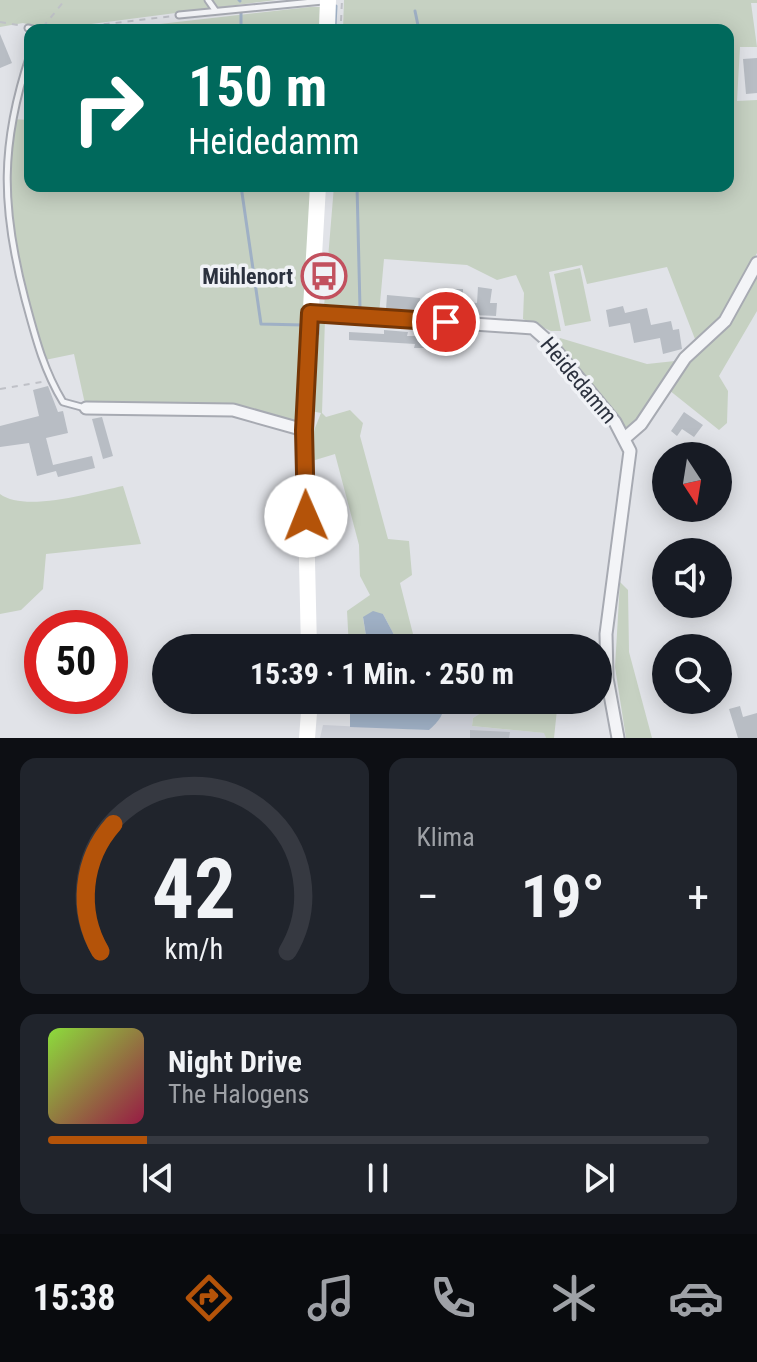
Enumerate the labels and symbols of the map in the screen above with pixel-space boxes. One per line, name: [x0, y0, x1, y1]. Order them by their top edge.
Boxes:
bus stop icon: Mühlenort: [300, 252, 348, 300]
place label: Mühlenort: [202, 264, 293, 289]
pin: [412, 288, 480, 356]
street label: Heidedamm: [535, 332, 622, 429]
north arrow: [652, 442, 732, 522]
position arrow: [264, 474, 348, 558]
speed limit sign: 50: [24, 610, 128, 714]

